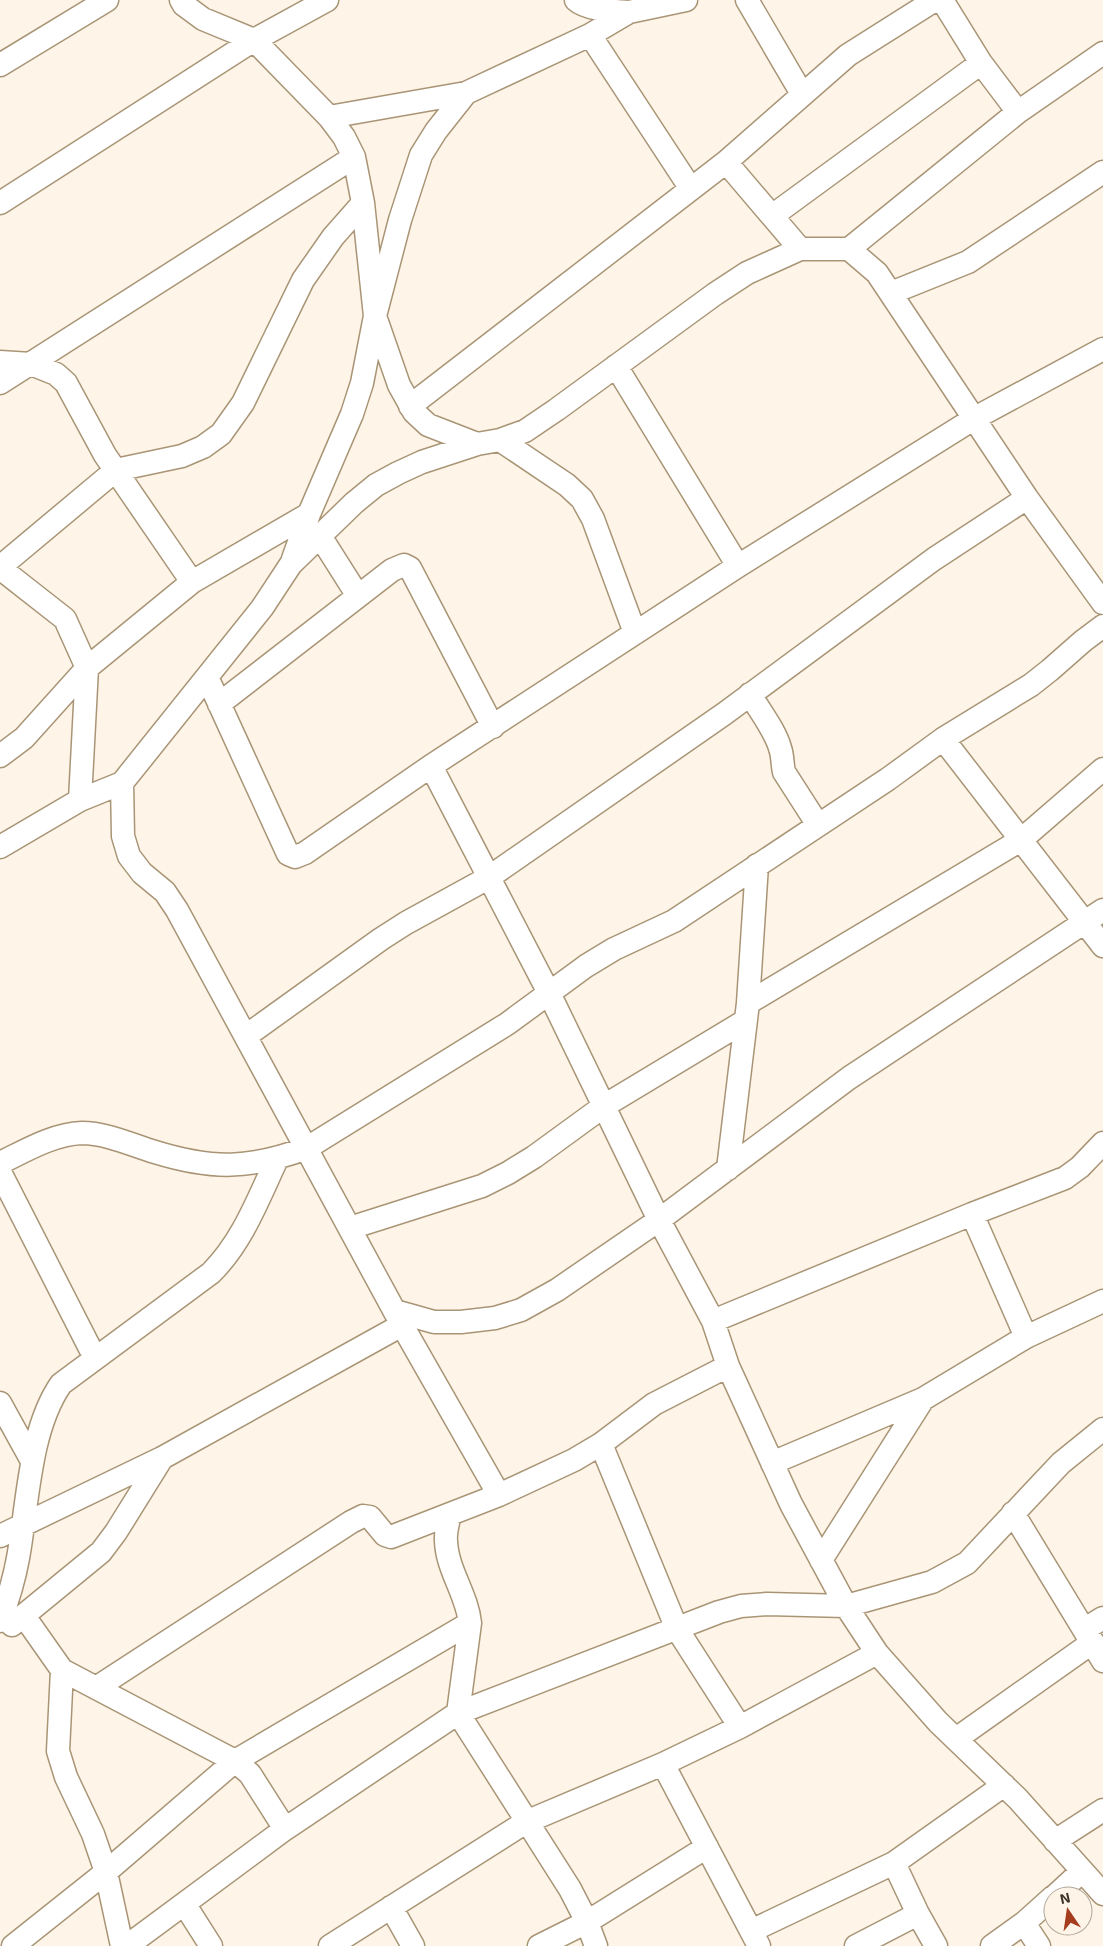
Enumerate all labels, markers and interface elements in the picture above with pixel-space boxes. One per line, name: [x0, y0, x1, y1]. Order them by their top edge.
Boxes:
north arrow: [1043, 1886, 1093, 1936]
text: N: [1058, 1888, 1072, 1907]

